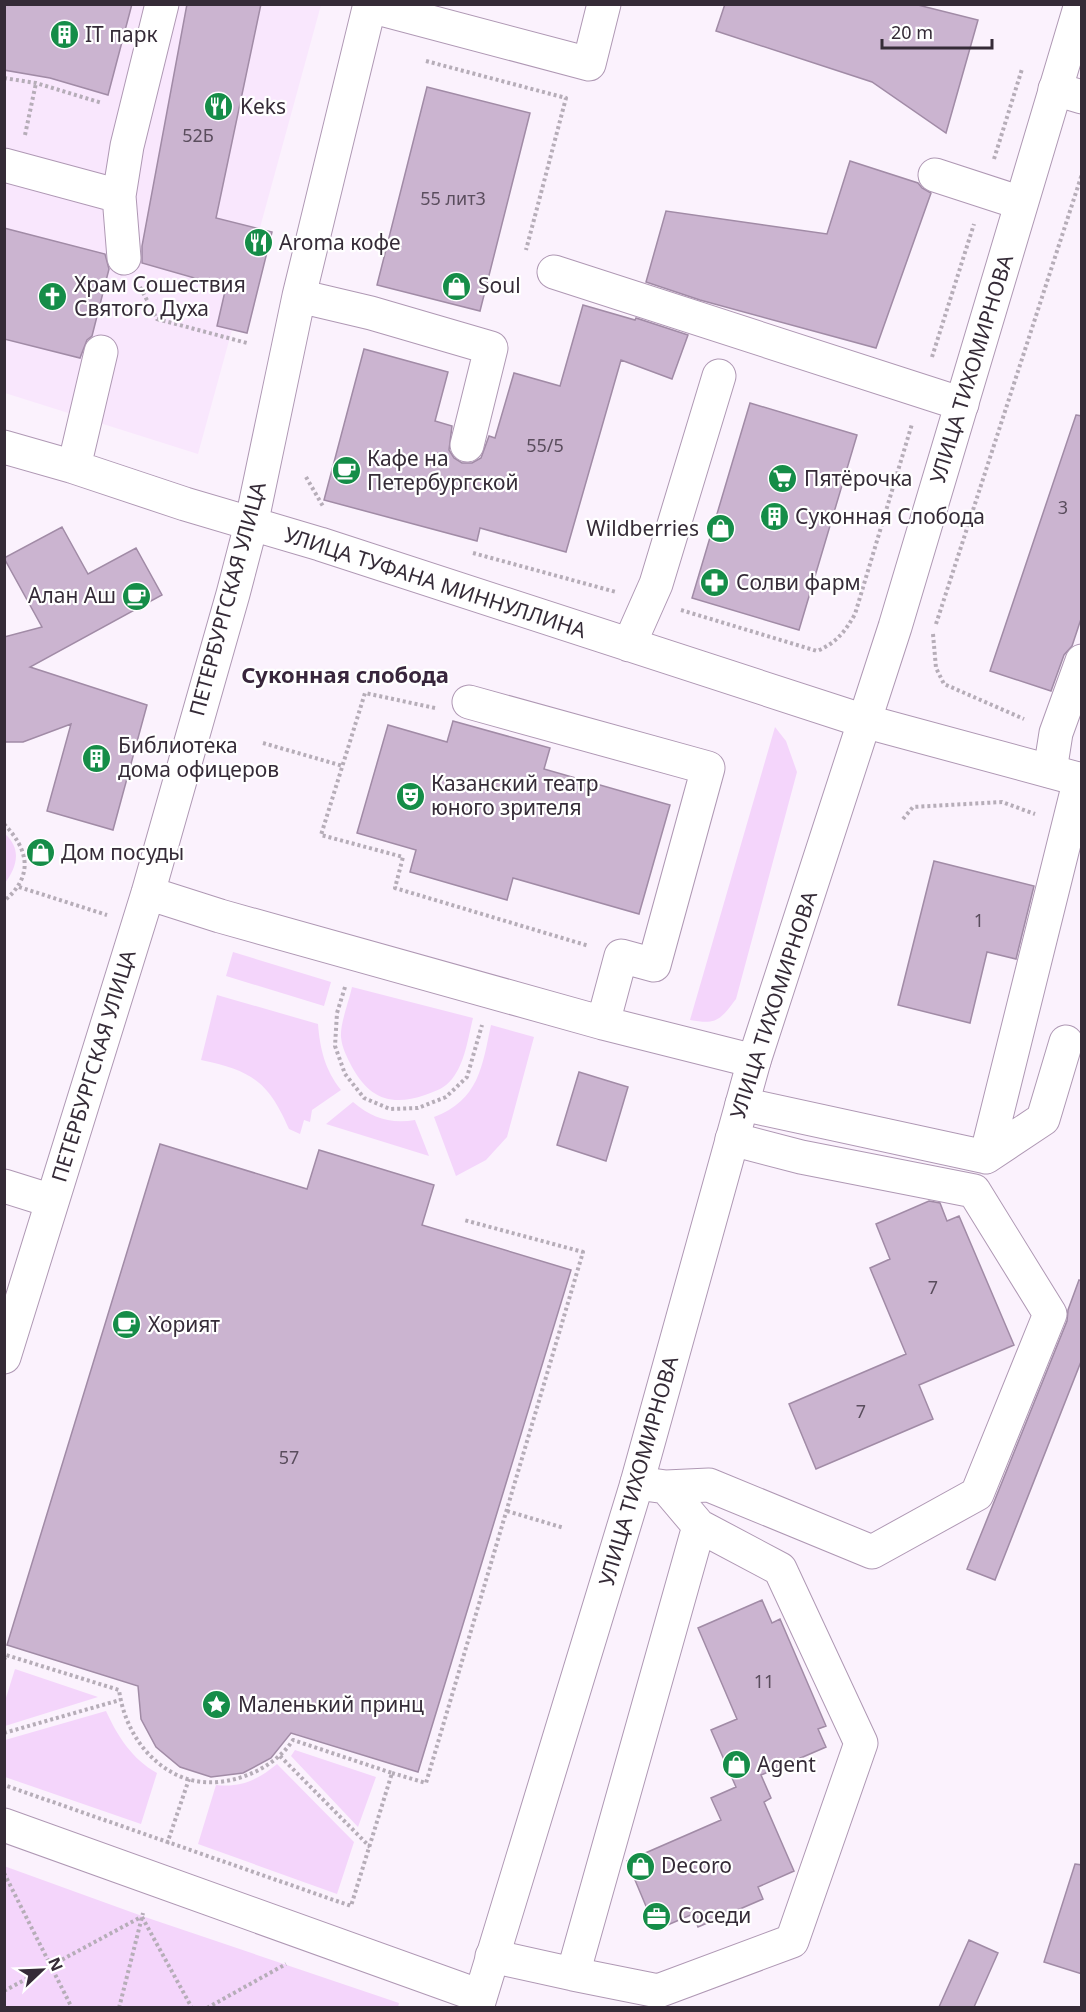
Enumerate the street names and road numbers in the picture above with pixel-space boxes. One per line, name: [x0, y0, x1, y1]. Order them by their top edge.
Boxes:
street label: УЛИЦА ТИХОМИРНОВА: [923, 250, 1019, 486]
street label: ПЕТЕРБУРГСКАЯ УЛИЦА: [182, 478, 272, 719]
street label: УЛИЦА ТУФАНА МИННУЛЛИНА: [281, 520, 590, 644]
street label: УЛИЦА ТИХОМИРНОВА: [723, 887, 823, 1122]
street label: ПЕТЕРБУРГСКАЯ УЛИЦА: [44, 946, 142, 1185]
street label: УЛИЦА ТИХОМИРНОВА: [592, 1352, 684, 1589]

